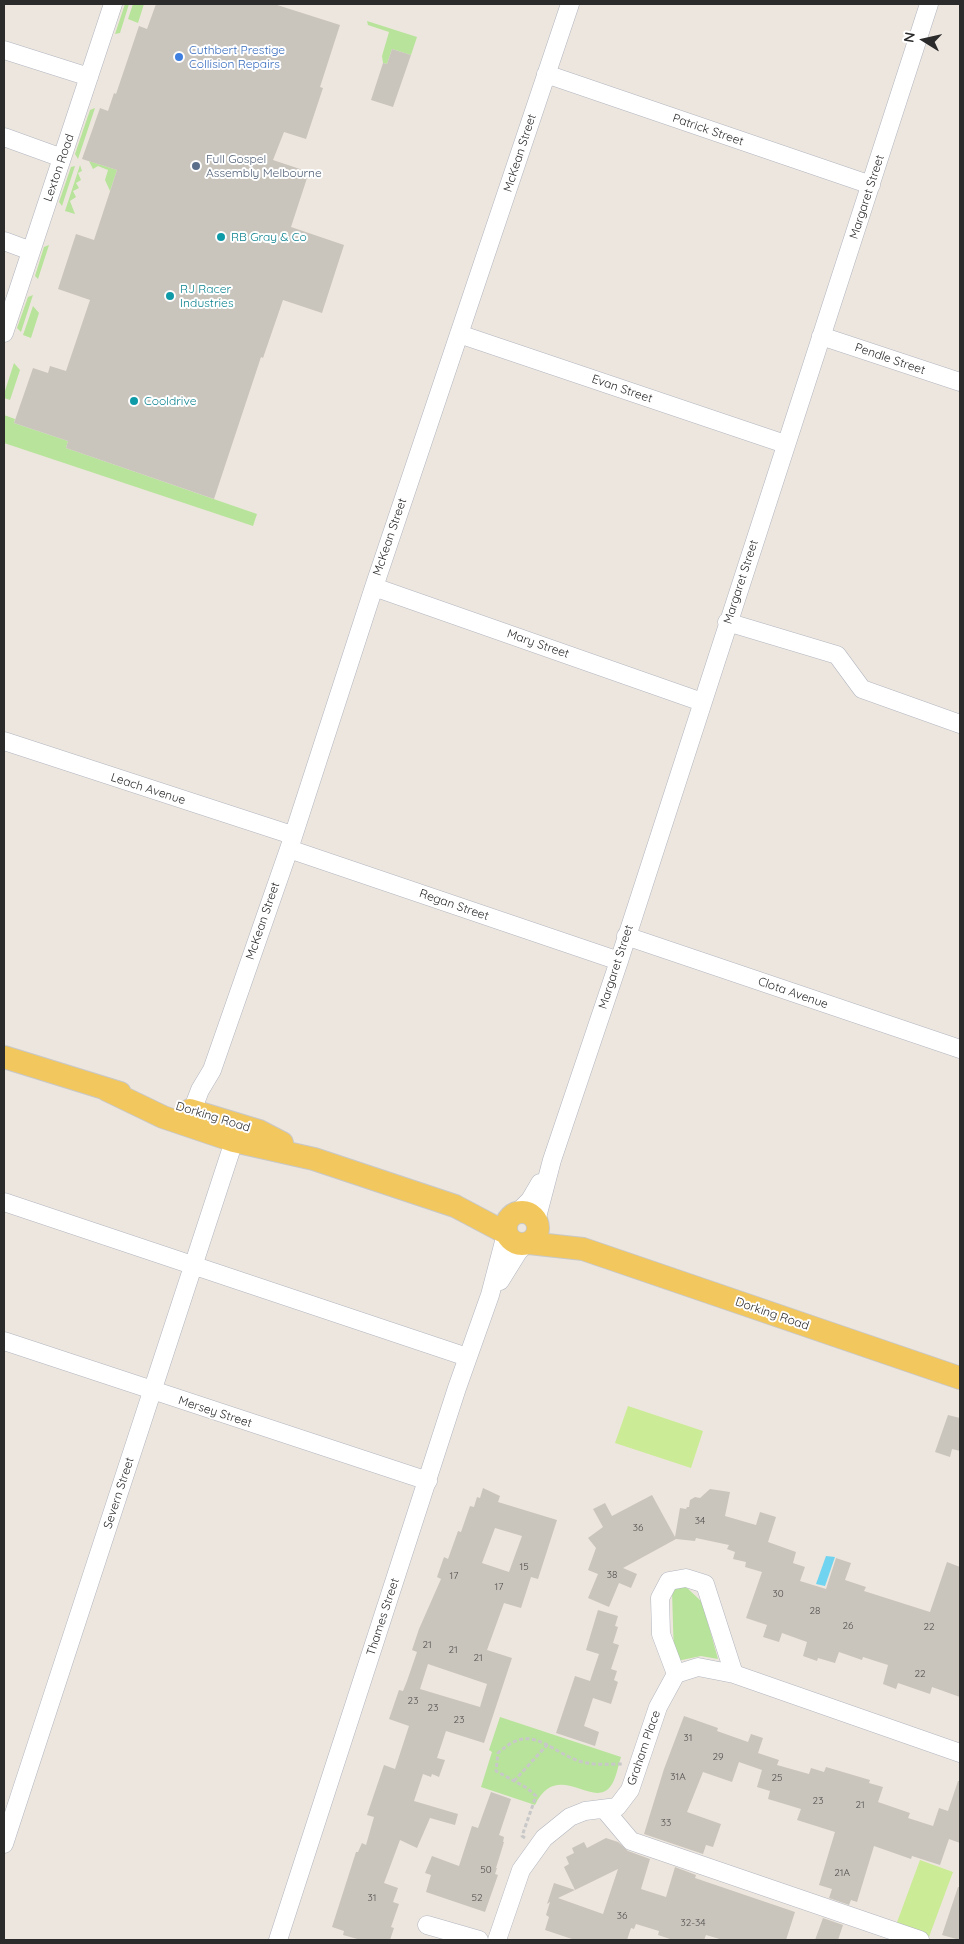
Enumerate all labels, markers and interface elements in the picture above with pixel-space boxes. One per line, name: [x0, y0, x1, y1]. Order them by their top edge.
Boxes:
north arrow: [899, 15, 949, 65]
text: N: [899, 31, 919, 44]
place label: Cuthbert Prestige Collision Repairs: [189, 43, 285, 71]
marker: Cuthbert Prestige Collision Repairs: [173, 51, 185, 63]
street label: Patrick Street: [671, 111, 745, 149]
street label: McKean Street: [501, 112, 539, 194]
street label: Lexton Road: [41, 132, 77, 204]
place label: Full Gospel Assembly Melbourne: [206, 152, 322, 180]
street label: Margaret Street: [847, 153, 887, 241]
marker: Full Gospel Assembly Melbourne: [190, 160, 202, 172]
place label: RB Gray & Co: [231, 230, 307, 244]
marker: RB Gray & Co: [215, 231, 227, 243]
place label: RJ Racer Industries: [180, 282, 234, 310]
marker: RJ Racer Industries: [164, 290, 176, 302]
street label: Pendle Street: [853, 340, 927, 378]
street label: Evan Street: [590, 372, 654, 406]
place label: Cooldrive: [144, 394, 196, 408]
marker: Cooldrive: [128, 395, 140, 407]
street label: McKean Street: [370, 496, 410, 578]
street label: Margaret Street: [721, 538, 761, 626]
street label: Mary Street: [505, 627, 571, 661]
street label: Leach Avenue: [109, 770, 187, 808]
street label: McKean Street: [243, 880, 283, 962]
street label: Regan Street: [417, 886, 491, 924]
street label: Margaret Street: [596, 923, 636, 1011]
street label: Clota Avenue: [756, 974, 830, 1012]
street label: Dorking Road: [174, 1099, 252, 1135]
street label: Dorking Road: [733, 1295, 811, 1333]
street label: Mersey Street: [176, 1393, 254, 1431]
street label: Severn Street: [101, 1456, 137, 1530]
house number: 34: [695, 1515, 705, 1527]
house number: 36: [633, 1522, 643, 1534]
house number: 15: [519, 1561, 529, 1573]
house number: 38: [607, 1569, 617, 1581]
house number: 17: [450, 1570, 458, 1582]
street label: Thames Street: [364, 1576, 402, 1658]
house number: 17: [495, 1581, 503, 1593]
house number: 30: [772, 1588, 784, 1600]
house number: 28: [810, 1605, 820, 1617]
house number: 26: [843, 1620, 853, 1632]
house number: 22: [923, 1621, 935, 1633]
house number: 21: [422, 1639, 432, 1651]
house number: 21: [448, 1644, 458, 1656]
house number: 21: [473, 1652, 483, 1664]
house number: 22: [914, 1668, 926, 1680]
house number: 23: [408, 1695, 418, 1707]
house number: 23: [428, 1702, 438, 1714]
street label: Graham Place: [624, 1709, 664, 1787]
house number: 23: [454, 1714, 464, 1726]
house number: 31: [684, 1732, 692, 1744]
house number: 29: [712, 1751, 724, 1763]
house number: 31A: [670, 1771, 686, 1783]
house number: 25: [772, 1772, 782, 1784]
house number: 23: [813, 1795, 823, 1807]
house number: 21: [855, 1799, 865, 1811]
house number: 33: [661, 1817, 671, 1829]
house number: 50: [480, 1864, 492, 1876]
house number: 21A: [834, 1867, 850, 1879]
house number: 31: [368, 1892, 376, 1904]
house number: 52: [472, 1892, 482, 1904]
house number: 36: [617, 1910, 627, 1922]
house number: 32-34: [680, 1917, 706, 1929]

